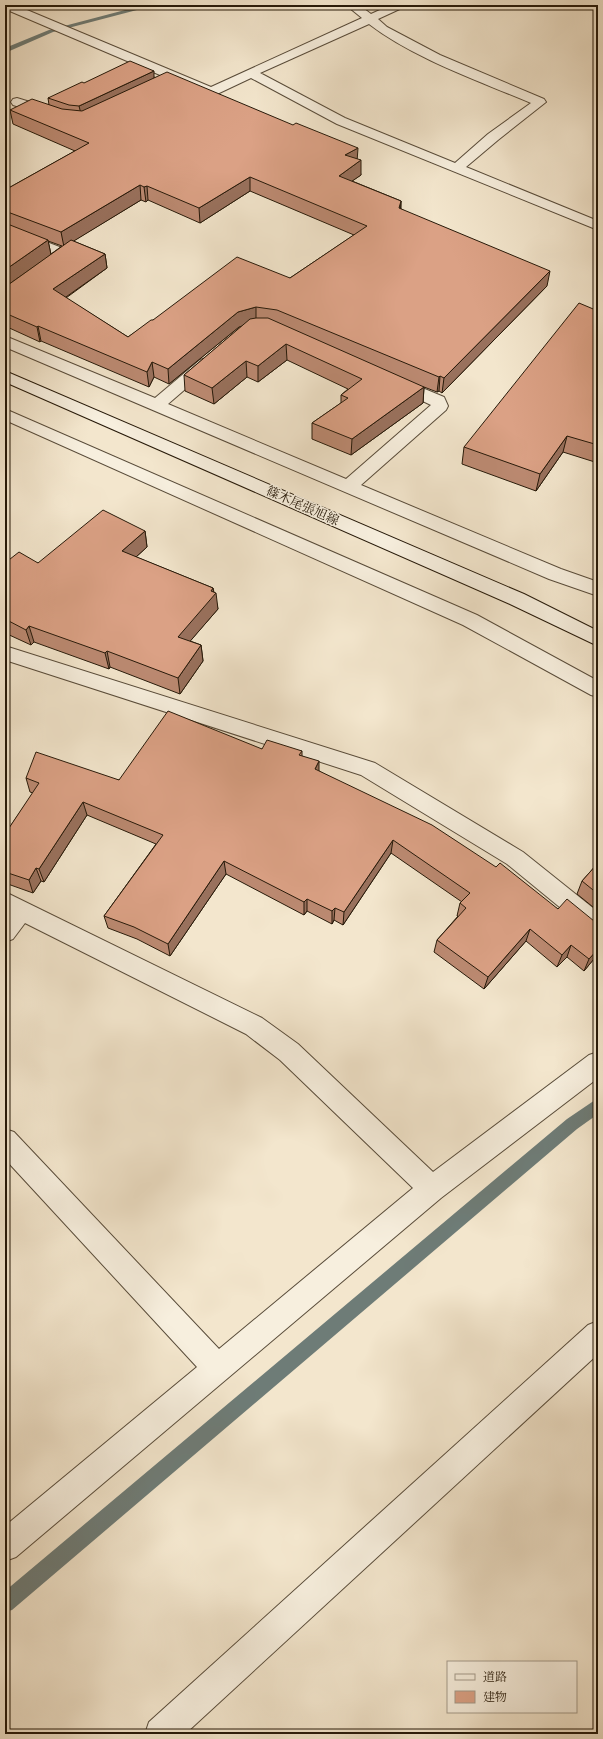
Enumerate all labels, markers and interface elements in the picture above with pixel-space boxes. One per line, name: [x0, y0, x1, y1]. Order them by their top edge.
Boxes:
street label: 篠木尾張旭線: [264, 482, 342, 529]
legend: [447, 1661, 577, 1713]
text: 道路: [483, 1669, 507, 1685]
text: 建物: [483, 1689, 507, 1705]

